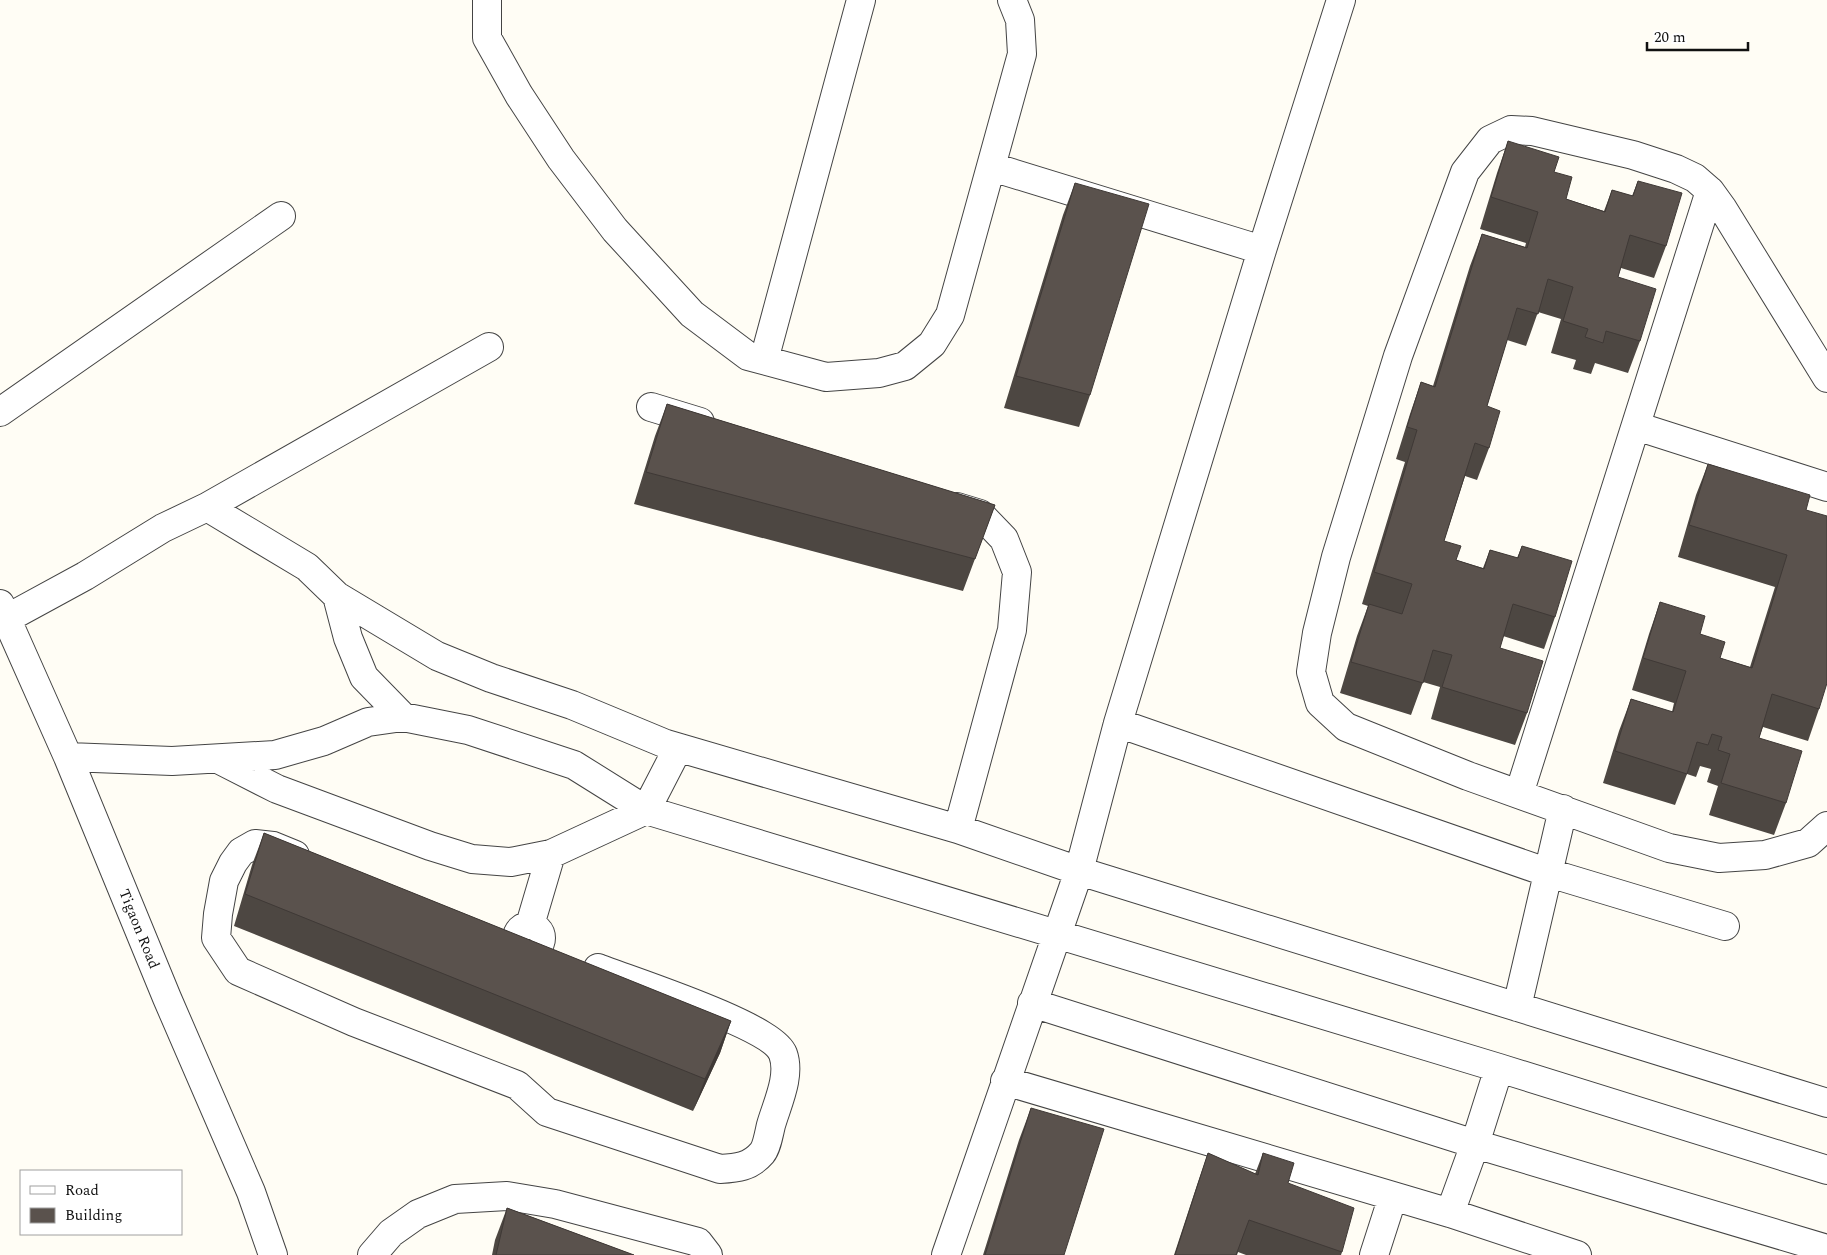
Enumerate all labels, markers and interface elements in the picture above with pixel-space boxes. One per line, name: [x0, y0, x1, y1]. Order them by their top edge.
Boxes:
scale bar: [1647, 20, 1748, 52]
text: 20 m: [1654, 26, 1686, 49]
street label: Tigaon Road: [112, 885, 166, 973]
legend: [20, 1170, 182, 1235]
text: Road: [65, 1179, 99, 1202]
text: Building: [65, 1204, 122, 1227]

